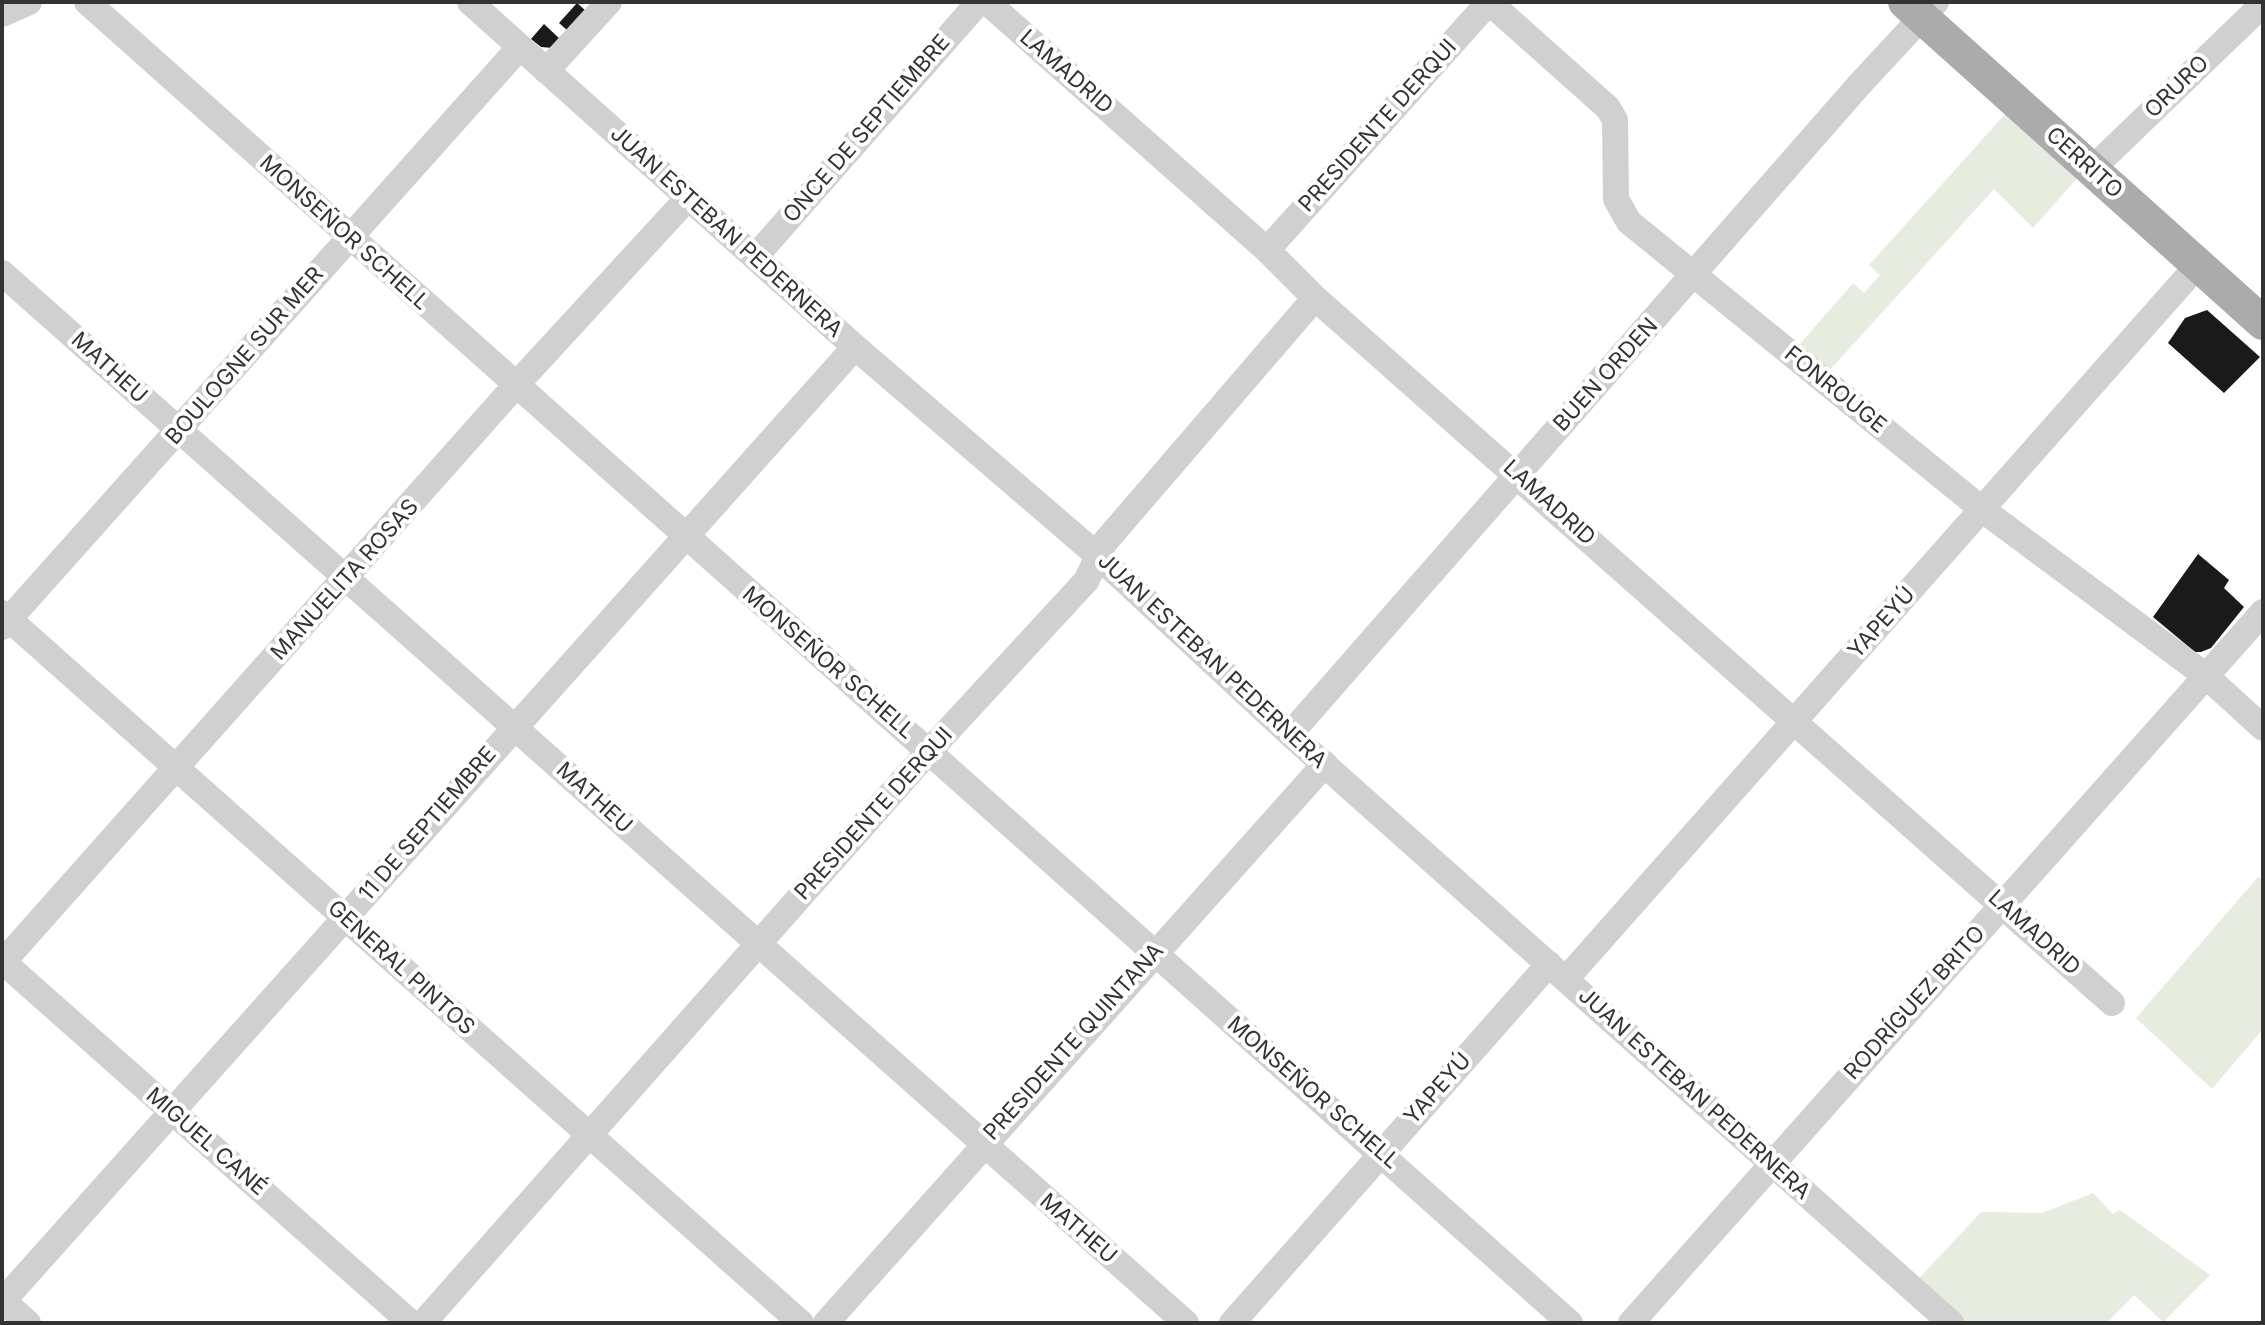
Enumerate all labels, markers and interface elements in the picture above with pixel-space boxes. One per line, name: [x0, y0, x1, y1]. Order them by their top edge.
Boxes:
street label: LAMADRID: [1014, 24, 1118, 120]
street label: ONCE DE SEPTIEMBRE: [778, 30, 956, 228]
street label: PRESIDENTE DERQUI: [1294, 34, 1462, 218]
street label: ORURO: [2140, 50, 2214, 124]
street label: JUAN ESTEBAN PEDERNERA: [605, 121, 847, 343]
street label: CERRITO: [2040, 122, 2128, 204]
street label: MONSEÑOR SCHELL: [254, 150, 434, 316]
street label: BOULOGNE SUR MER: [161, 262, 329, 450]
street label: BUEN ORDEN: [1548, 313, 1664, 437]
street label: MATHEU: [65, 327, 153, 409]
street label: FONROUGE: [1779, 341, 1891, 439]
street label: LAMADRID: [1498, 455, 1600, 551]
street label: MANUELITA ROSAS: [266, 494, 424, 666]
street label: JUAN ESTEBAN PEDERNERA: [1092, 548, 1332, 774]
street label: MONSEÑOR SCHELL: [737, 581, 919, 745]
street label: YAPEYÚ: [1843, 582, 1921, 664]
street label: PRESIDENTE DERQUI: [790, 722, 958, 906]
street label: 11 DE SEPTIEMBRE: [354, 741, 502, 907]
street label: MATHEU: [550, 757, 638, 839]
street label: LAMADRID: [1983, 885, 2085, 981]
street label: GENERAL PINTOS: [322, 895, 480, 1041]
street label: RODRÍGUEZ BRITO: [1839, 921, 1991, 1085]
street label: PRESIDENTE QUINTANA: [979, 938, 1169, 1146]
street label: JUAN ESTEBAN PEDERNERA: [1573, 983, 1815, 1205]
street label: MONSEÑOR SCHELL: [1222, 1011, 1404, 1175]
street label: YAPEYÚ: [1399, 1048, 1477, 1130]
street label: MIGUEL CANÉ: [140, 1082, 272, 1202]
street label: MATHEU: [1034, 1188, 1122, 1270]

